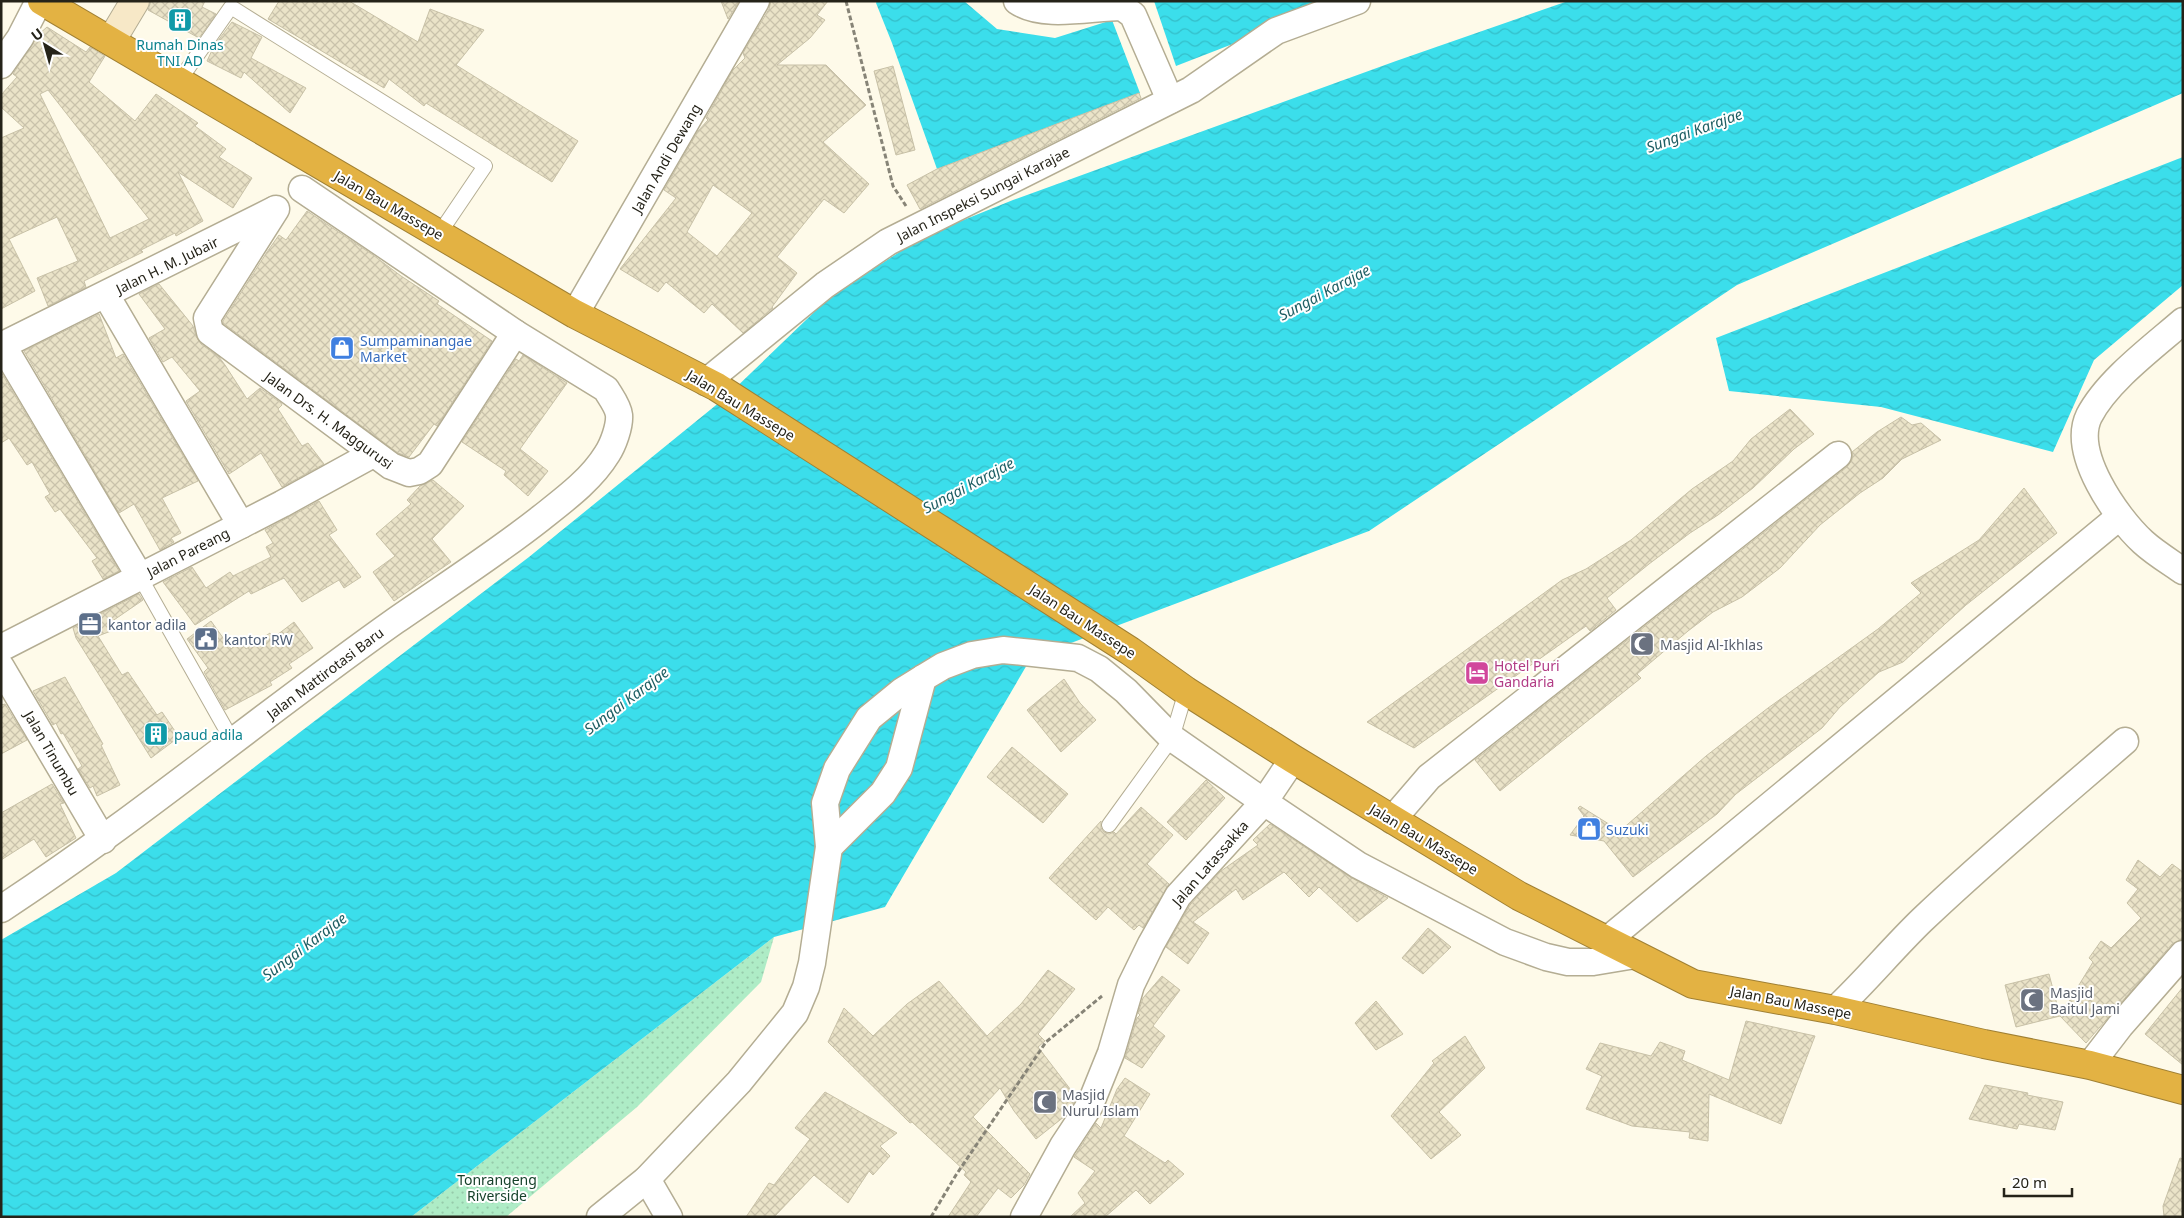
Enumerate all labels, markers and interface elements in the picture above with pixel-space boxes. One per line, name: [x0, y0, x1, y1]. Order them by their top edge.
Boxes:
building icon: Rumah Dinas TNI AD: [167, 7, 193, 33]
north arrow: [20, 20, 70, 70]
text: U: [27, 23, 47, 45]
place label: Rumah Dinas TNI AD: [136, 35, 224, 70]
street label: Jalan Andi Dewang: [626, 100, 705, 218]
water label: Sungai Karajae: [1643, 103, 1745, 157]
street label: Jalan Inspeksi Sungai Karajae: [892, 142, 1073, 247]
street label: Jalan Bau Massepe: [329, 165, 447, 244]
street label: Jalan H. M. Jubair: [111, 232, 222, 299]
water label: Sungai Karajae: [1275, 259, 1374, 325]
place label: Sumpaminangae Market: [360, 331, 472, 366]
shop icon: Sumpaminangae Market: [329, 335, 355, 361]
street label: Jalan Bau Massepe: [682, 364, 799, 445]
street label: Jalan Drs. H. Maggurusi: [259, 366, 397, 473]
water label: Sungai Karajae: [919, 452, 1018, 518]
street label: Jalan Pareang: [142, 523, 233, 582]
street label: Jalan Bau Massepe: [1025, 578, 1140, 663]
office icon: kantor adila: [77, 611, 103, 637]
place label: kantor adila: [108, 615, 186, 634]
street label: Jalan Mattirotasi Baru: [261, 623, 387, 725]
public building icon: kantor RW: [193, 626, 219, 652]
place label: kantor RW: [224, 630, 293, 649]
mosque icon: Masjid Al-Ikhlas: [1629, 631, 1655, 657]
place label: Masjid Al-Ikhlas: [1660, 635, 1763, 654]
place label: Hotel Puri Gandaria: [1494, 656, 1560, 691]
hotel icon: Hotel Puri Gandaria: [1464, 660, 1490, 686]
water label: Sungai Karajae: [580, 661, 673, 738]
street label: Jalan Tinumbu: [19, 706, 84, 799]
building icon: paud adila: [143, 721, 169, 747]
place label: paud adila: [174, 725, 243, 744]
street label: Jalan Bau Massepe: [1365, 798, 1482, 879]
street label: Jalan Latassakka: [1166, 816, 1252, 911]
shop icon: Suzuki: [1576, 816, 1602, 842]
place label: Suzuki: [1606, 820, 1649, 839]
water label: Sungai Karajae: [258, 907, 351, 984]
street label: Jalan Bau Massepe: [1727, 981, 1853, 1023]
place label: Masjid Baitul Jami: [2050, 983, 2120, 1018]
mosque icon: Masjid Baitul Jami: [2019, 987, 2045, 1013]
place label: Masjid Nurul Islam: [1062, 1085, 1139, 1120]
mosque icon: Masjid Nurul Islam: [1032, 1089, 1058, 1115]
scale bar: [2004, 1166, 2072, 1198]
park label: Tonrangeng Riverside: [457, 1170, 537, 1205]
text: 20 m: [2012, 1172, 2047, 1192]

